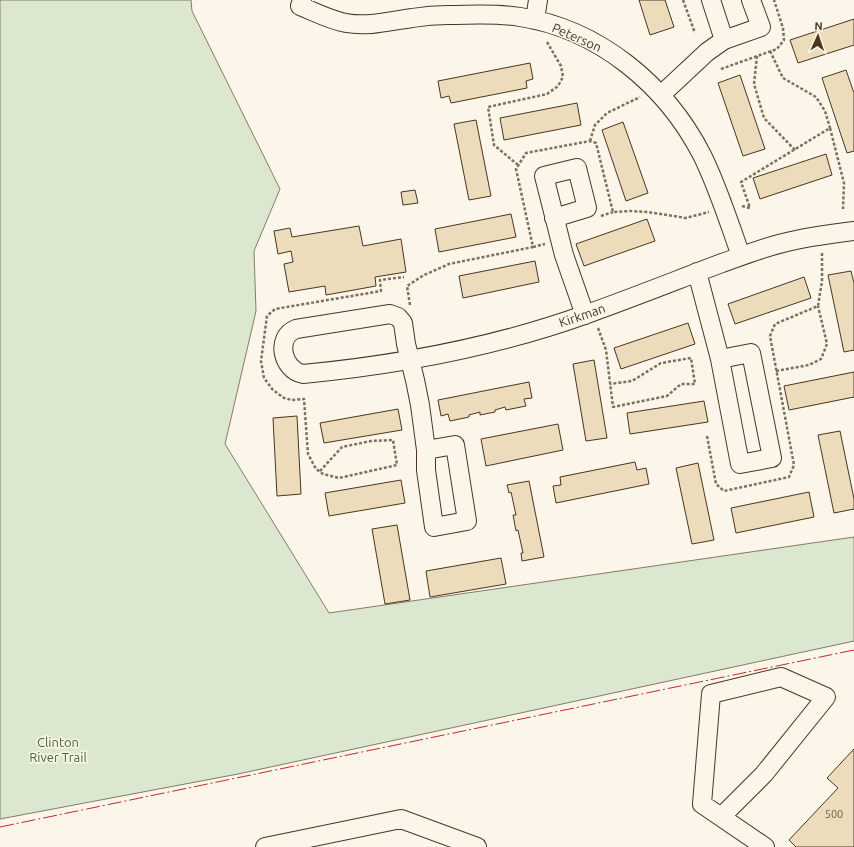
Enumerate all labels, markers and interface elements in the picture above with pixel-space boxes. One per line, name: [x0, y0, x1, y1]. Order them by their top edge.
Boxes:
north arrow: [798, 16, 838, 56]
street label: Peterson: [550, 20, 604, 54]
text: N: [814, 20, 823, 32]
street label: Kirkman: [557, 301, 607, 329]
park label: Clinton River Trail: [29, 735, 87, 764]
house number: 500: [825, 808, 843, 820]

